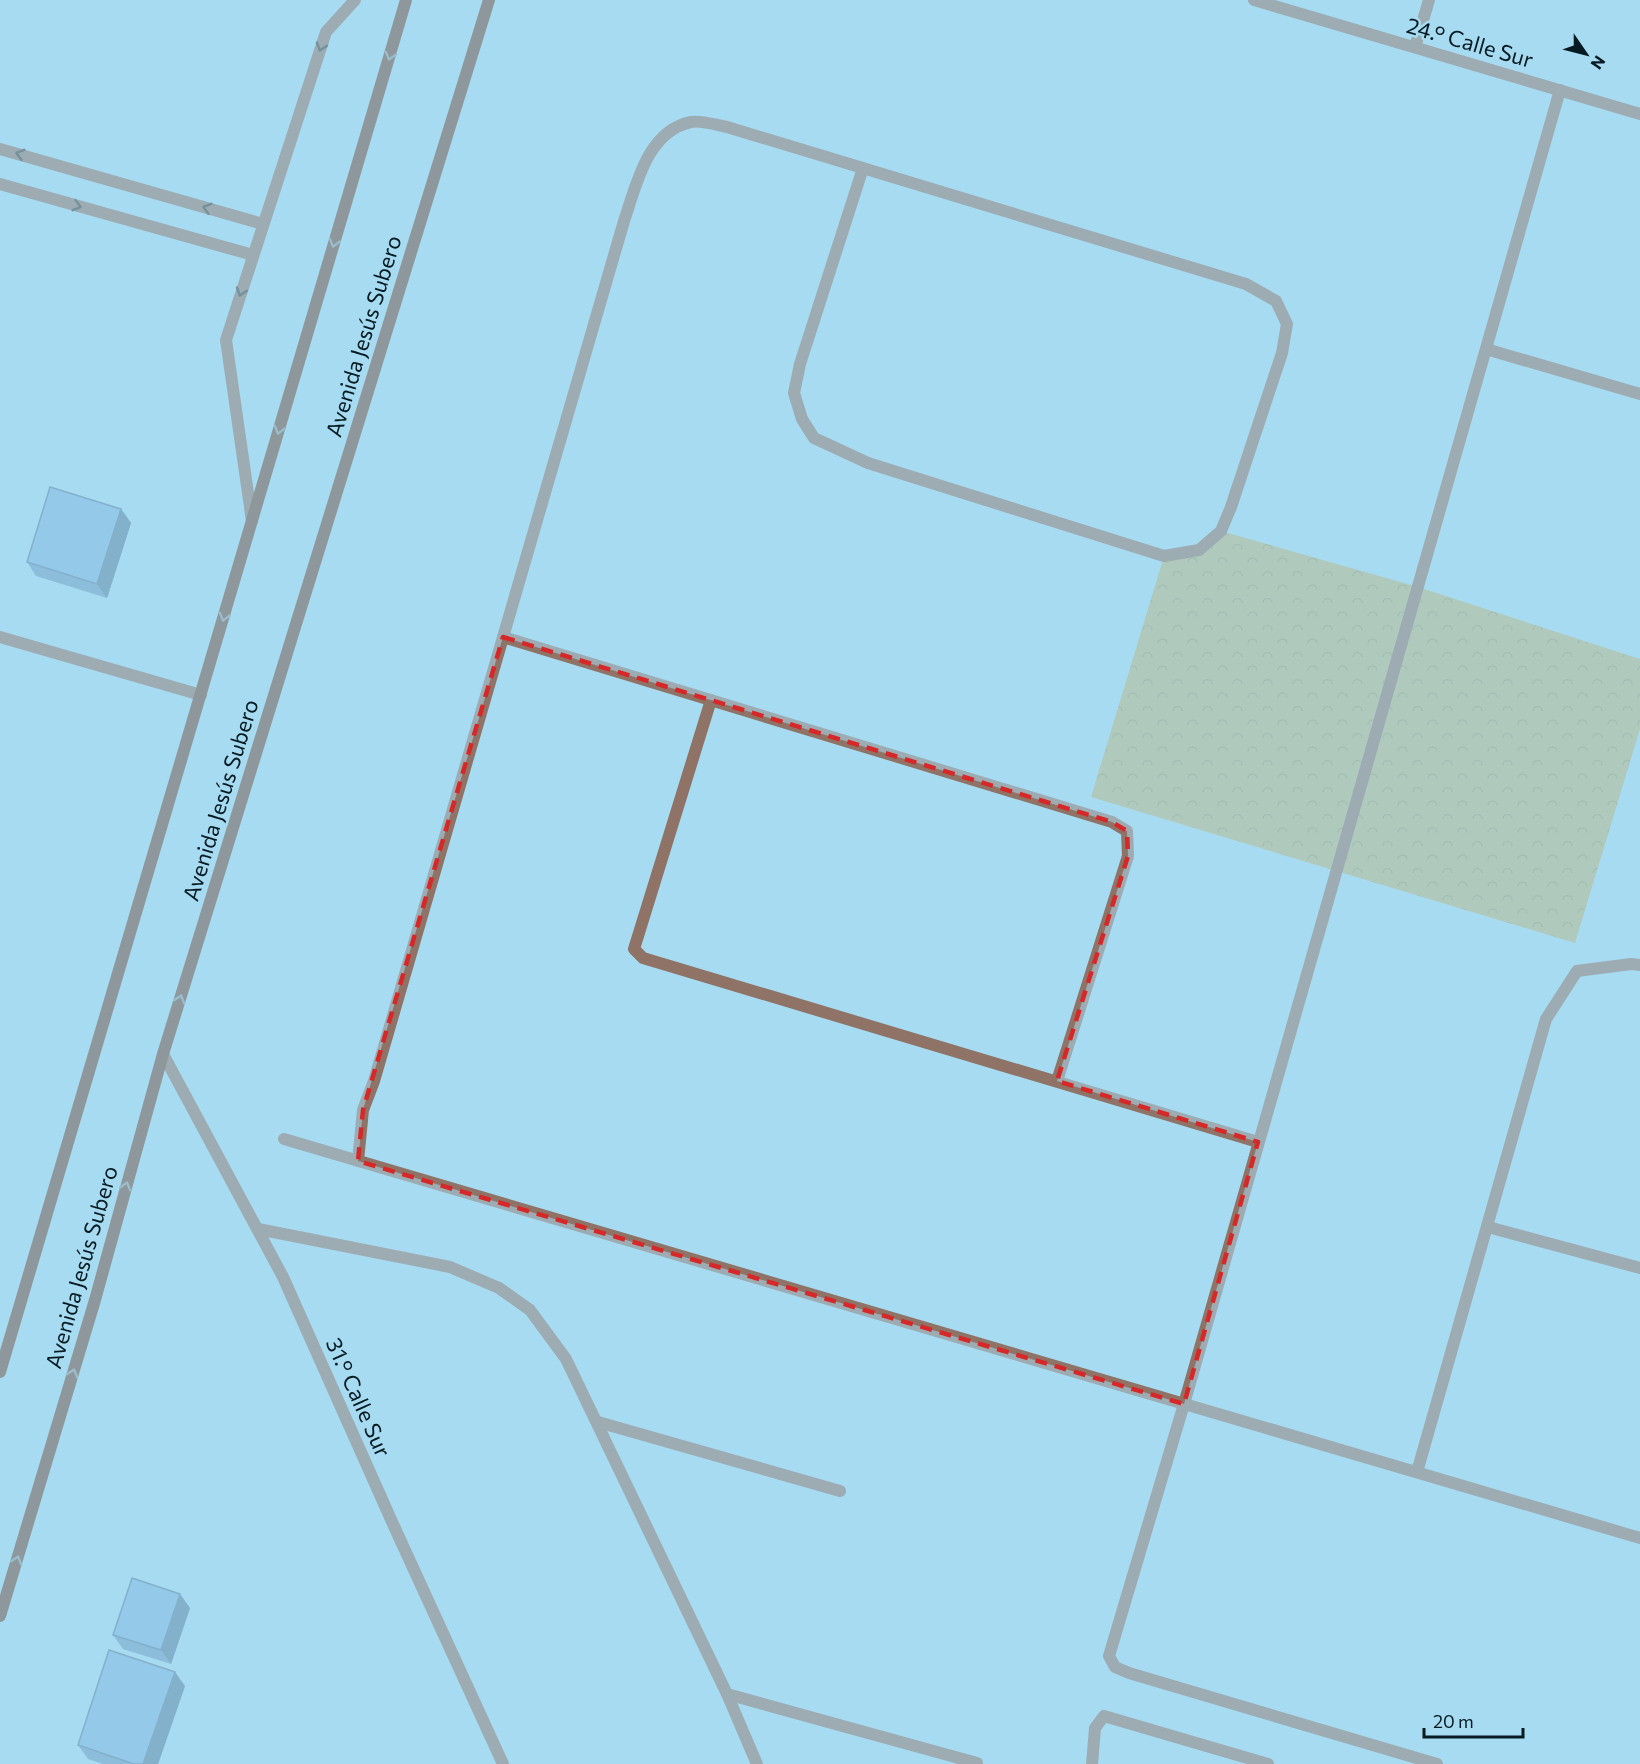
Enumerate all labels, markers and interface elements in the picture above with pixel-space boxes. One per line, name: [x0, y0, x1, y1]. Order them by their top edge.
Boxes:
street label: 24.° Calle Sur: [1404, 11, 1537, 73]
north arrow: [1556, 24, 1616, 84]
one-way arrow: [316, 41, 328, 52]
one-way arrow: [385, 50, 397, 61]
text: N: [1587, 53, 1610, 73]
one-way arrow: [15, 149, 25, 161]
one-way arrow: [71, 198, 81, 211]
one-way arrow: [202, 203, 213, 215]
street label: Avenida Jesús Subero: [319, 232, 407, 440]
one-way arrow: [329, 237, 341, 248]
one-way arrow: [236, 286, 248, 297]
one-way arrow: [274, 424, 286, 435]
one-way arrow: [219, 611, 231, 622]
street label: Avenida Jesús Subero: [176, 696, 264, 904]
one-way arrow: [173, 994, 185, 1005]
street label: Avenida Jesús Subero: [39, 1163, 123, 1371]
one-way arrow: [119, 1181, 132, 1191]
street label: 31.° Calle Sur: [321, 1333, 397, 1461]
one-way arrow: [66, 1368, 78, 1379]
one-way arrow: [10, 1555, 22, 1566]
scale bar: [1424, 1701, 1523, 1739]
text: 20 m: [1433, 1710, 1474, 1732]

